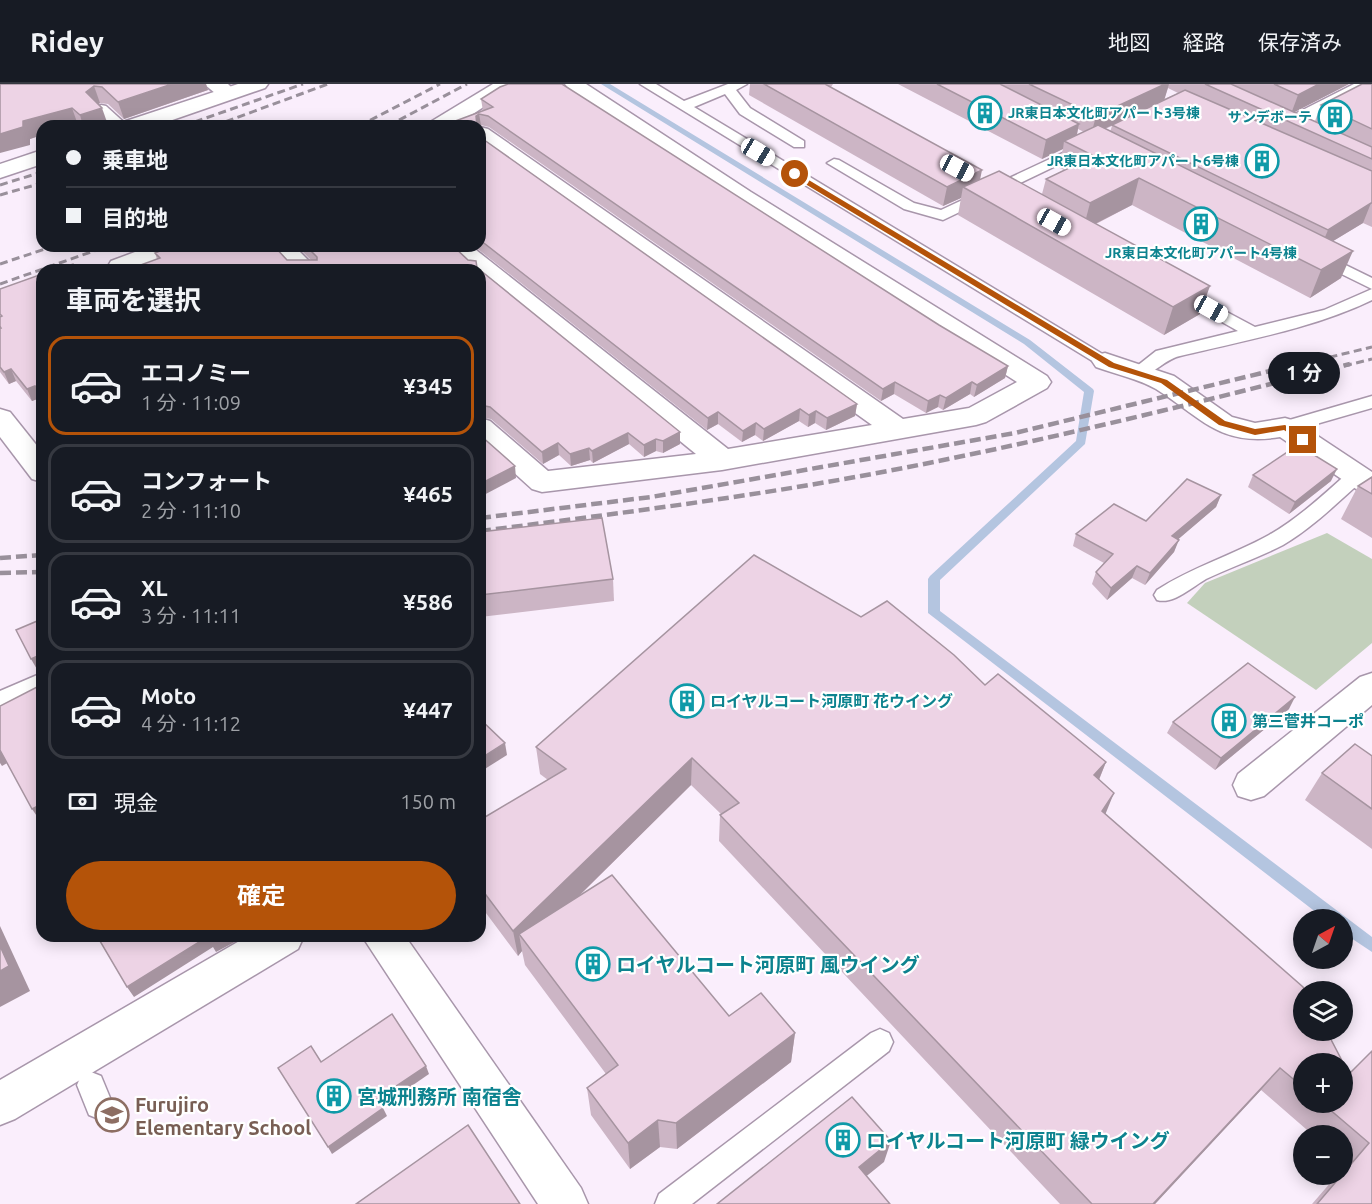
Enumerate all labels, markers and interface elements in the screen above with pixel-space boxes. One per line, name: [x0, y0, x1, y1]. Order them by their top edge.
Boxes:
text: Ridey: [30, 26, 104, 57]
text: 地図: [1108, 30, 1150, 54]
text: 経路: [1183, 30, 1225, 54]
text: 保存済み: [1258, 30, 1342, 54]
building icon: JR東日本文化町アパート3号棟: [967, 95, 1003, 131]
building icon: サンデボーテ: [1317, 99, 1353, 135]
place label: JR東日本文化町アパート3号棟: [1008, 105, 1200, 121]
place label: サンデボーテ: [1228, 109, 1312, 125]
car: [738, 135, 778, 169]
building icon: JR東日本文化町アパート6号棟: [1244, 143, 1280, 179]
text: 乗車地: [102, 147, 168, 172]
car: [937, 152, 977, 184]
place label: JR東日本文化町アパート6号棟: [1047, 153, 1239, 169]
route start: [781, 160, 808, 187]
text: 目的地: [102, 205, 168, 230]
car: [1034, 205, 1074, 239]
building icon: JR東日本文化町アパート4号棟: [1183, 206, 1219, 242]
place label: JR東日本文化町アパート4号棟: [1105, 245, 1297, 261]
text: 車両を選択: [66, 285, 201, 315]
car: [1191, 292, 1231, 326]
callout: 1 分: [1267, 353, 1339, 395]
icon: car: [69, 359, 123, 413]
text: エコノミー: [141, 360, 251, 385]
text: 1 分: [1286, 361, 1322, 384]
text: ¥345: [403, 373, 453, 398]
text: 1 分 · 11:09: [141, 391, 241, 414]
route end: [1289, 426, 1316, 453]
icon: car: [69, 467, 123, 521]
text: コンフォート: [141, 468, 272, 493]
text: ¥465: [403, 481, 453, 506]
text: 2 分 · 11:10: [141, 499, 241, 522]
icon: car: [69, 575, 123, 629]
text: XL: [141, 575, 168, 600]
text: ¥586: [403, 589, 453, 614]
text: 3 分 · 11:11: [141, 604, 241, 627]
icon: car: [69, 683, 123, 737]
text: Moto: [141, 683, 196, 708]
building icon: ロイヤルコート河原町 花ウイング: [669, 683, 705, 719]
place label: ロイヤルコート河原町 花ウイング: [710, 692, 953, 710]
text: ¥447: [403, 697, 453, 722]
building icon: 第三菅井コーポ: [1211, 703, 1247, 739]
text: 4 分 · 11:12: [141, 712, 241, 735]
place label: 第三菅井コーポ: [1252, 712, 1364, 730]
icon: cash: [66, 785, 99, 818]
text: 現金: [114, 790, 158, 815]
text: 150 m: [400, 790, 456, 813]
button: 確定: [66, 861, 456, 930]
north arrow: [1293, 909, 1353, 969]
map controls: [1293, 909, 1353, 1185]
building icon: ロイヤルコート河原町 風ウイング: [575, 946, 611, 982]
place label: ロイヤルコート河原町 風ウイング: [616, 953, 920, 976]
button: layers: [1293, 981, 1353, 1041]
button: +: [1293, 1053, 1353, 1113]
building icon: 宮城刑務所 南宿舎: [316, 1078, 352, 1114]
place label: 宮城刑務所 南宿舎: [357, 1085, 522, 1108]
place label: Furujiro Elementary School: [135, 1093, 311, 1139]
school or university icon: Furujiro Elementary School: [94, 1097, 130, 1133]
building icon: ロイヤルコート河原町 緑ウイング: [825, 1122, 861, 1158]
button: −: [1293, 1125, 1353, 1185]
place label: ロイヤルコート河原町 緑ウイング: [866, 1129, 1170, 1152]

